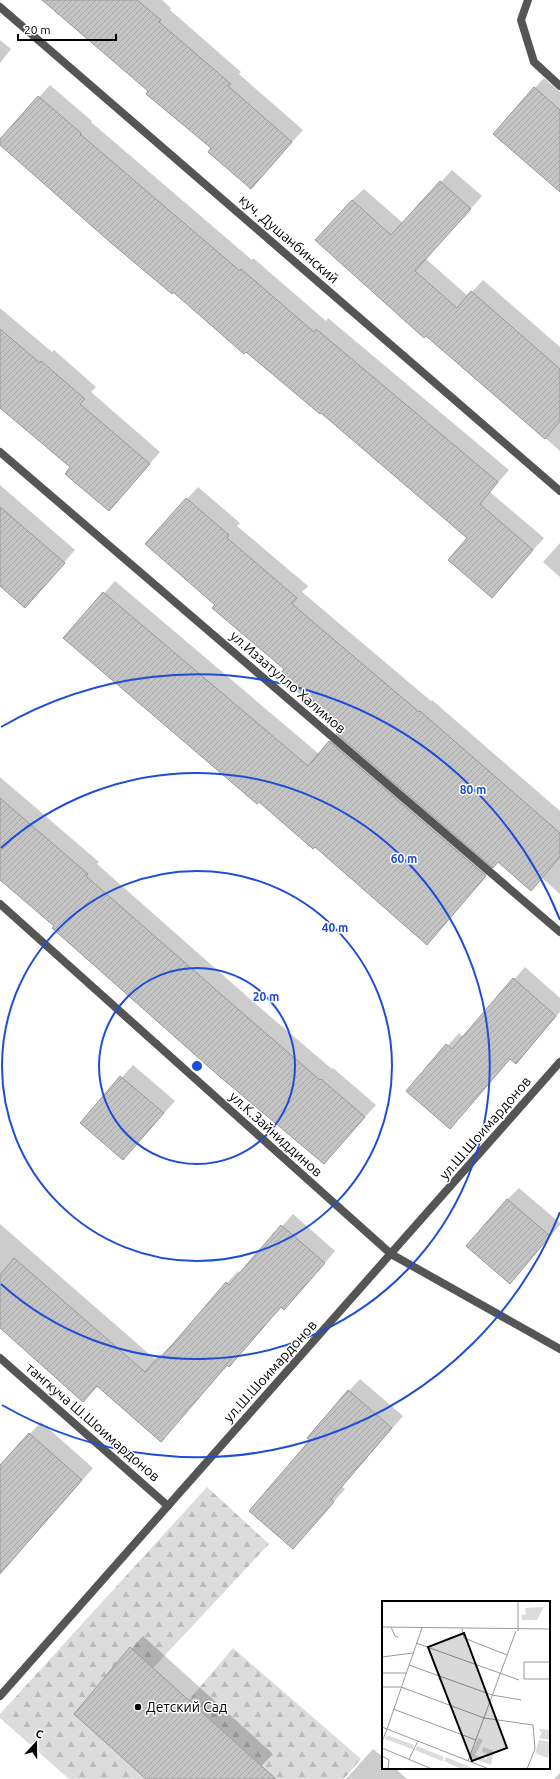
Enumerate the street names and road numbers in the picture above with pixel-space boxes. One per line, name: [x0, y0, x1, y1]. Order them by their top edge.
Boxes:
street label: куч. Душанбинский: [236, 191, 342, 287]
street label: ул.Иззатулло Халимов: [227, 627, 349, 737]
street label: ул.Ш.Шоимардонов: [436, 1073, 534, 1183]
street label: ул.К.Зайниддинов: [226, 1088, 326, 1180]
street label: ул.Ш.Шоимардонов: [220, 1317, 320, 1425]
street label: тангкуча Ш.Шоимардонов: [23, 1359, 163, 1485]

